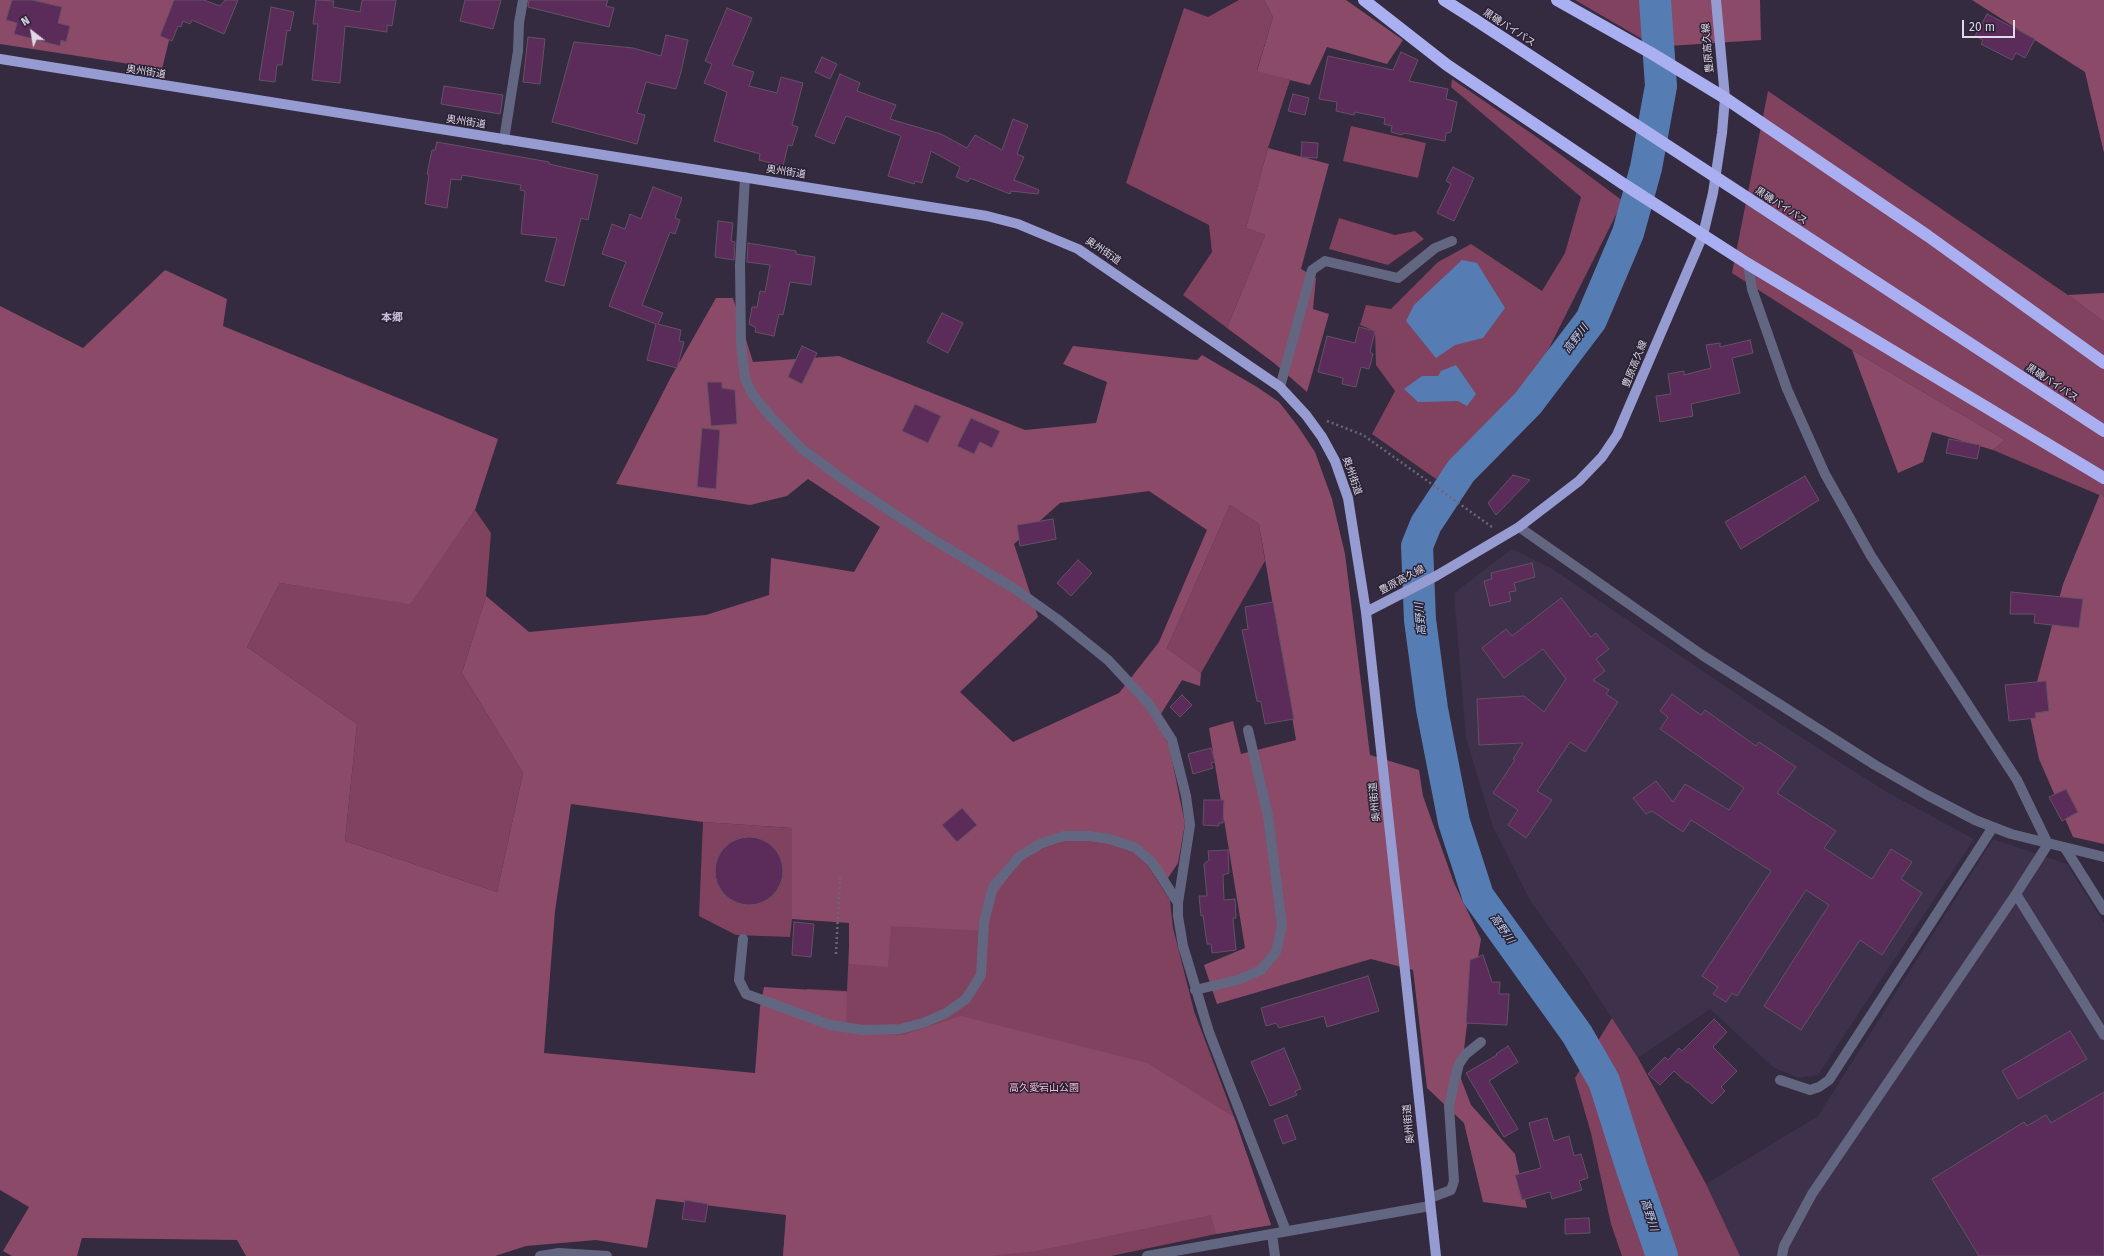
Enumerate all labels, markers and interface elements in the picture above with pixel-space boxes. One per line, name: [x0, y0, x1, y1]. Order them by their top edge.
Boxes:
street label: 黒磯バイパス: [1481, 7, 1537, 49]
north arrow: [12, 12, 52, 52]
scale bar: [1964, 12, 2017, 38]
text: N: [19, 14, 32, 29]
text: 20 m: [1969, 20, 1995, 34]
street label: 豊原高久線: [1700, 23, 1716, 73]
street label: 奥州街道: [125, 63, 167, 81]
street label: 奥州街道: [445, 113, 487, 131]
street label: 奥州街道: [765, 163, 807, 181]
street label: 黒磯バイパス: [1753, 185, 1809, 227]
street label: 奥州街道: [1083, 235, 1123, 267]
district label: 本郷: [381, 311, 403, 325]
water label: 高野川: [1561, 322, 1591, 356]
street label: 豊原高久線: [1620, 339, 1650, 389]
street label: 黒磯バイパス: [2024, 362, 2080, 404]
street label: 奥州街道: [1340, 455, 1364, 497]
street label: 豊原高久線: [1377, 563, 1427, 597]
water label: 高野川: [1413, 602, 1429, 636]
street label: 奥州街道: [1367, 781, 1383, 823]
water label: 高野川: [1487, 912, 1517, 946]
park label: 高久愛宕山公園: [1009, 1082, 1079, 1094]
street label: 奥州街道: [1401, 1103, 1417, 1145]
water label: 高野川: [1638, 1197, 1660, 1233]

